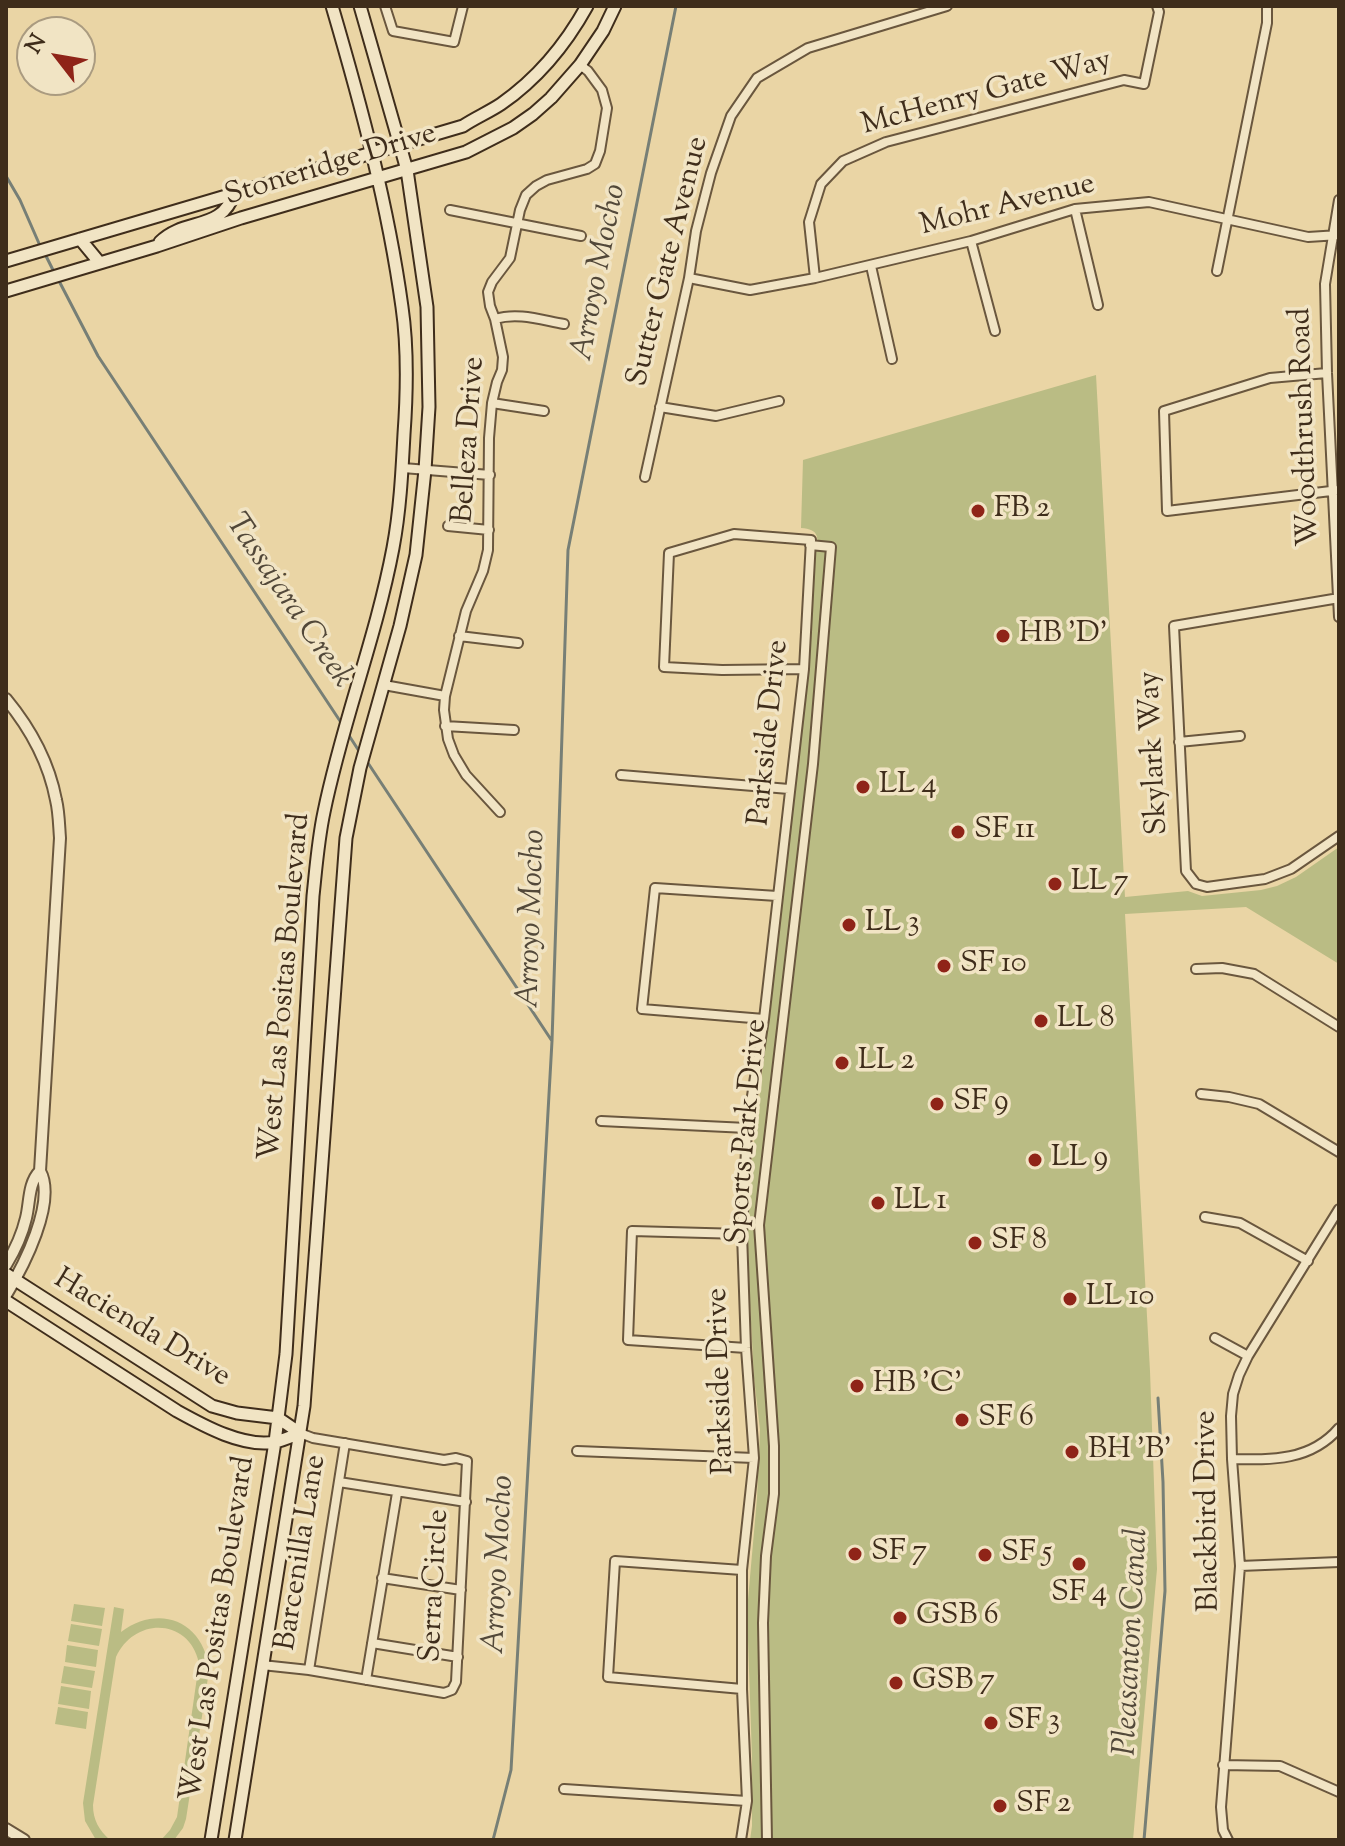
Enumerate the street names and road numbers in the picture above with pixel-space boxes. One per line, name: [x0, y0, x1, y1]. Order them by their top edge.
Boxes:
street label: McHenry Gate Way: [858, 44, 1116, 146]
street label: Stoneridge Drive: [221, 118, 441, 216]
street label: Sutter Gate Avenue: [622, 133, 718, 391]
street label: Mohr Avenue: [917, 168, 1099, 246]
street label: Woodthrush Road: [1285, 307, 1329, 547]
street label: Belleza Drive: [447, 356, 495, 524]
street label: Parkside Drive: [743, 638, 799, 828]
street label: Skylark Way: [1134, 670, 1178, 836]
street label: West Las Positas Boulevard: [254, 812, 320, 1162]
street label: Sports Park Drive: [721, 1018, 777, 1246]
street label: Hacienda Drive: [46, 1263, 236, 1397]
street label: Parkside Drive: [702, 1287, 744, 1475]
street label: Blackbird Drive: [1190, 1410, 1230, 1612]
street label: Barcenilla Lane: [270, 1453, 336, 1653]
street label: West Las Positas Boulevard: [175, 1454, 265, 1804]
street label: Serra Circle: [415, 1508, 459, 1664]

